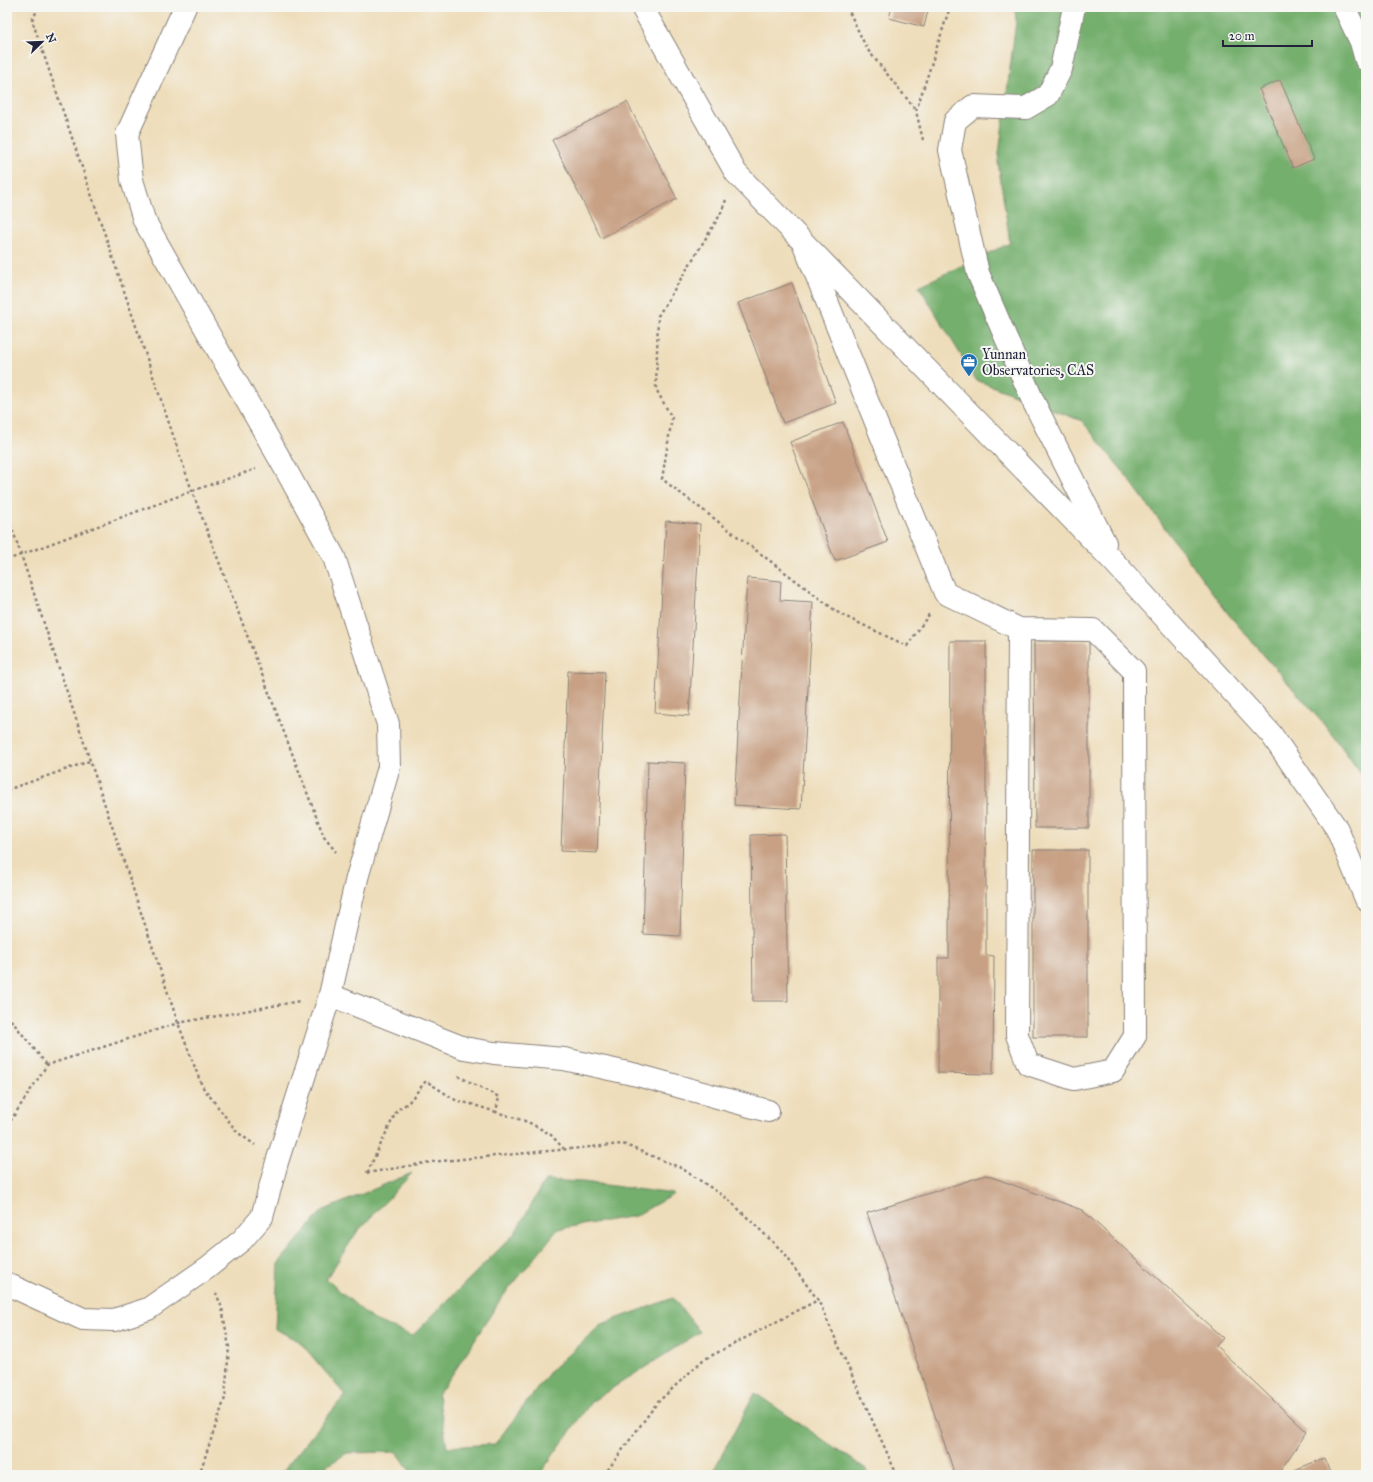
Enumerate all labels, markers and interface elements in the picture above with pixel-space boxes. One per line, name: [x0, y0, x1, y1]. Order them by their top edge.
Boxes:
north arrow: [22, 22, 62, 62]
scale bar: [1223, 22, 1312, 48]
text: 20 m: [1229, 29, 1255, 43]
text: N: [43, 31, 59, 46]
place label: Yunnan Observatories, CAS: [982, 346, 1094, 379]
office icon: Yunnan Observatories, CAS: [959, 352, 979, 377]

